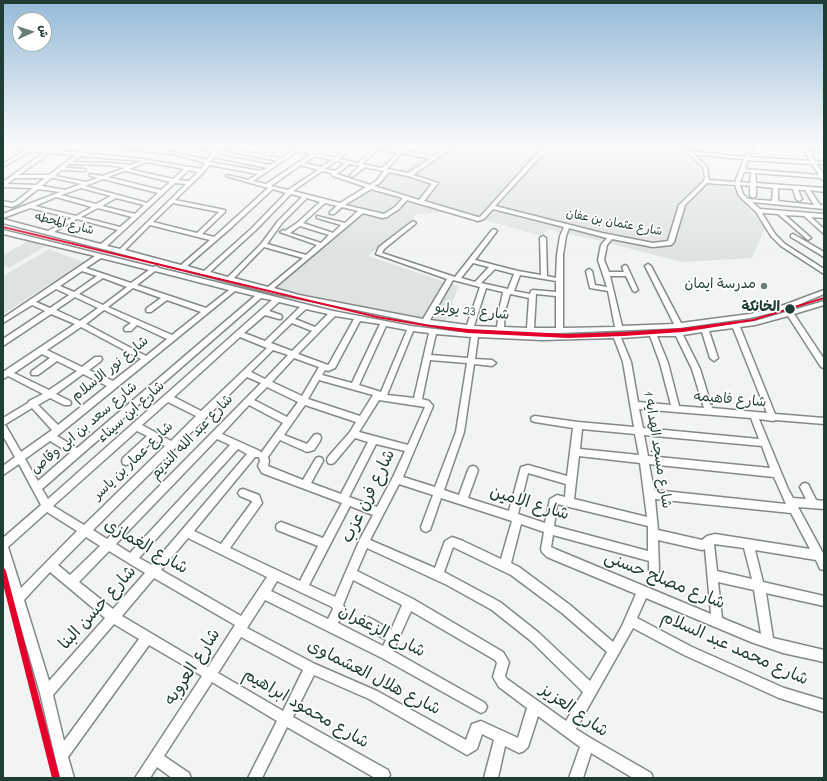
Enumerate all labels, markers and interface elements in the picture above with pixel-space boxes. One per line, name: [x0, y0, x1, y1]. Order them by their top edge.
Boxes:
north arrow: [12, 12, 52, 52]
text: ش: [35, 25, 51, 38]
street label: شارع عثمان بن عفان: [565, 208, 663, 240]
street label: شارع المحطه: [33, 211, 95, 239]
place label: مدرسة ايمان: [685, 278, 756, 294]
marker: مدرسة ايمان: [759, 281, 769, 291]
street label: شارع 23 يوليو: [434, 301, 510, 325]
place label: الخانكة: [742, 301, 780, 317]
marker: الخانكة: [783, 302, 797, 316]
street label: شارع نور الاسلام: [69, 334, 153, 406]
street label: شارع ابن سيناء: [95, 378, 169, 448]
street label: شارع سعد بن ابى وقاص: [28, 379, 142, 479]
street label: شارع فاهيمه: [693, 389, 767, 413]
street label: شارع مسجد الهدايه 1: [638, 390, 674, 510]
street label: شارع عبد الله النديم: [148, 392, 238, 484]
street label: شارع عمار بن ياسر: [90, 419, 178, 505]
street label: شارع فرن عزب: [339, 447, 401, 547]
street label: شارع الامين: [487, 483, 571, 527]
street label: شارع الغمازى: [99, 516, 191, 580]
street label: شارع مصلح حسنى: [601, 549, 727, 615]
street label: شارع حسن البنا: [56, 563, 142, 655]
street label: شارع الزعفران: [334, 602, 428, 664]
street label: شارع محمد عبد السلام: [657, 608, 811, 692]
street label: شارع العروبه: [162, 626, 226, 710]
street label: شارع هلال العشماوى: [303, 637, 443, 721]
street label: شارع محمود ابراهيم: [238, 666, 372, 754]
street label: شارع العزيز: [535, 681, 611, 743]

